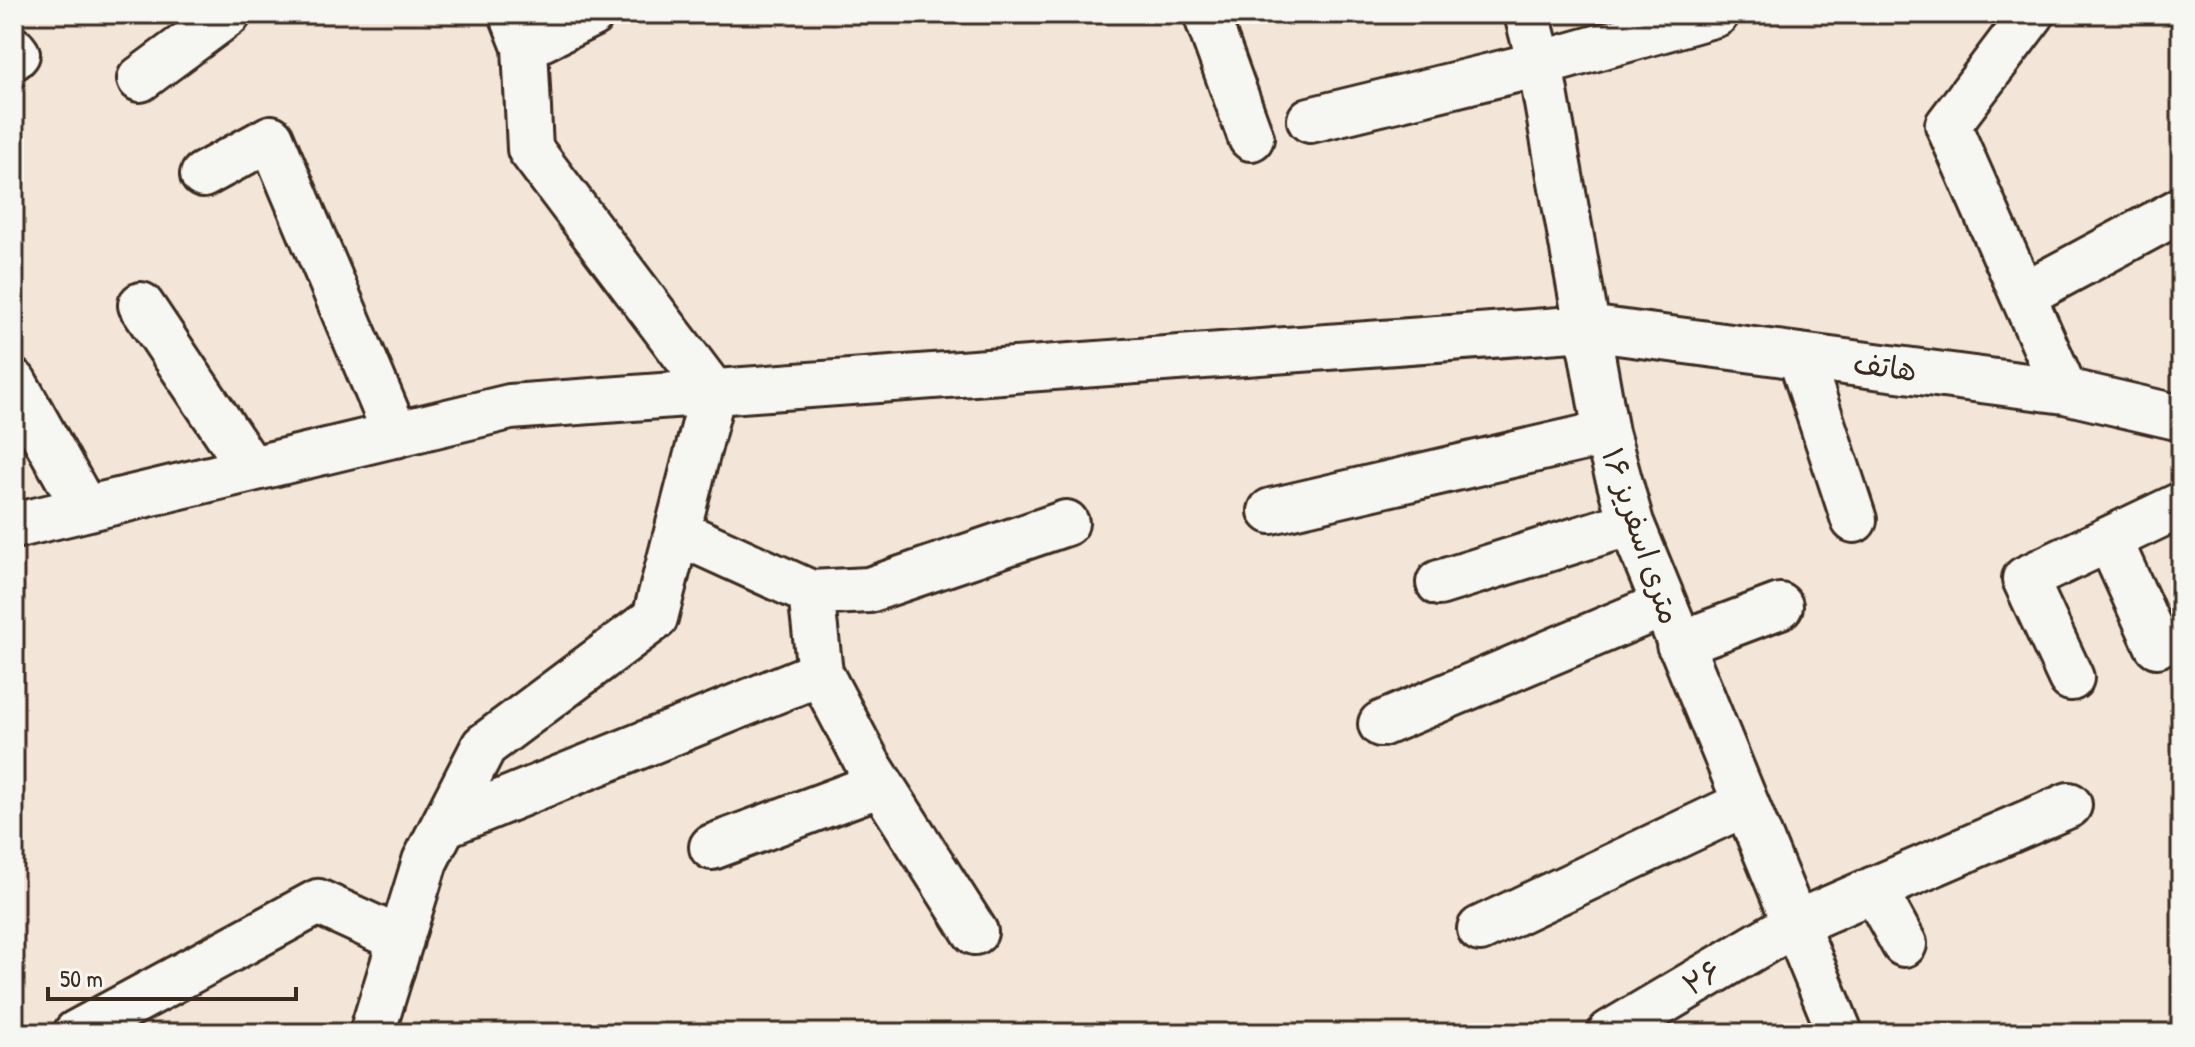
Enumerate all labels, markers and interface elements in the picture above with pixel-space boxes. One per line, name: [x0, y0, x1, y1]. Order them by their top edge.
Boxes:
street label: هاتف: [1851, 342, 1919, 390]
street label: ۱۶ متری اسفریز: [1593, 442, 1691, 629]
street label: ۲۶: [1675, 950, 1728, 1004]
scale bar: [48, 951, 296, 1001]
text: 50 m: [60, 962, 103, 994]

